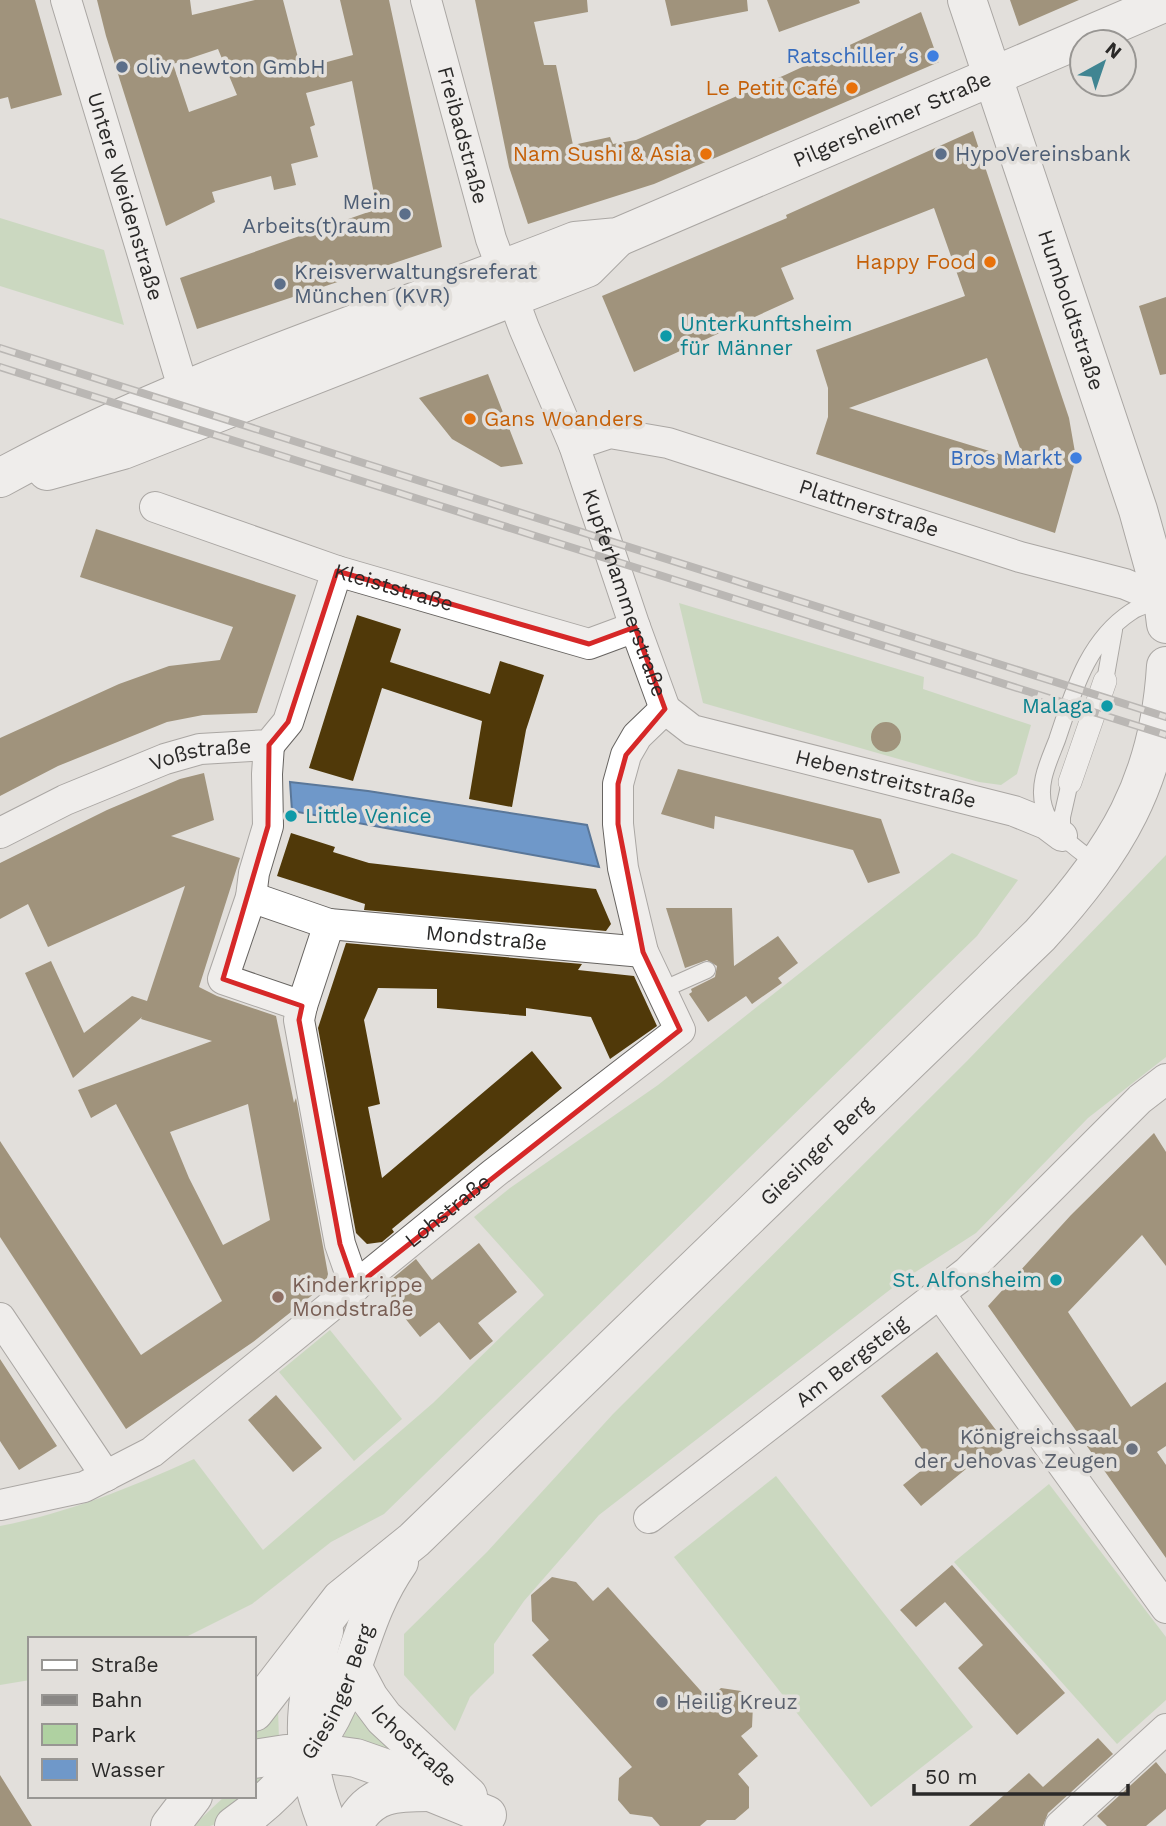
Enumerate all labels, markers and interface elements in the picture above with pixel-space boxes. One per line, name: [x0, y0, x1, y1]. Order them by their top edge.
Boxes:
north arrow: [1068, 28, 1138, 98]
text: N: [1101, 37, 1126, 64]
place label: Ratschiller´s: [786, 43, 919, 68]
marker: Ratschiller´s: [925, 48, 941, 64]
place label: oliv newton GmbH: [136, 54, 326, 79]
marker: oliv newton GmbH: [114, 59, 130, 75]
street label: Freibadstraße: [433, 64, 494, 206]
street label: Pilgersheimer Straße: [789, 65, 995, 172]
place label: Le Petit Café: [705, 75, 838, 100]
marker: Le Petit Café: [844, 80, 860, 96]
street label: Untere Weidenstraße: [83, 89, 169, 303]
place label: Nam Sushi & Asia: [513, 141, 692, 166]
place label: HypoVereinsbank: [955, 141, 1131, 166]
marker: Nam Sushi & Asia: [698, 146, 714, 162]
marker: HypoVereinsbank: [933, 146, 949, 162]
place label: Mein Arbeits(t)raum: [242, 189, 391, 238]
marker: Mein Arbeits(t)raum: [397, 206, 413, 222]
street label: Humboldtstraße: [1033, 226, 1110, 393]
place label: Happy Food: [855, 249, 976, 274]
marker: Happy Food: [982, 254, 998, 270]
place label: Kreisverwaltungsreferat München (KVR): [294, 259, 537, 308]
marker: Kreisverwaltungsreferat München (KVR): [272, 276, 288, 292]
place label: Unterkunftsheim für Männer: [680, 311, 853, 360]
marker: Unterkunftsheim für Männer: [658, 328, 674, 344]
place label: Gans Woanders: [484, 406, 643, 431]
marker: Gans Woanders: [462, 411, 478, 427]
place label: Bros Markt: [950, 445, 1062, 470]
marker: Bros Markt: [1068, 450, 1084, 466]
street label: Plattnerstraße: [796, 473, 942, 542]
street label: Kupferhammerstraße: [578, 485, 672, 700]
street label: Kleiststraße: [331, 558, 456, 616]
place label: Malaga: [1022, 693, 1093, 718]
marker: Malaga: [1099, 698, 1115, 714]
street label: Voßstraße: [146, 733, 252, 776]
street label: Hebenstreitstraße: [793, 744, 979, 813]
place label: Little Venice: [305, 803, 432, 828]
marker: Little Venice: [283, 808, 299, 824]
street label: Mondstraße: [425, 920, 548, 955]
street label: Giesinger Berg: [755, 1090, 878, 1211]
street label: Lohstraße: [400, 1168, 495, 1253]
place label: St. Alfonsheim: [892, 1267, 1042, 1292]
place label: Kinderkrippe Mondstraße: [292, 1272, 423, 1321]
marker: St. Alfonsheim: [1048, 1272, 1064, 1288]
marker: Kinderkrippe Mondstraße: [270, 1289, 286, 1305]
street label: Am Bergsteig: [790, 1309, 913, 1412]
place label: Königreichssaal der Jehovas Zeugen: [914, 1424, 1119, 1473]
marker: Königreichssaal der Jehovas Zeugen: [1124, 1441, 1140, 1457]
street label: Giesinger Berg: [295, 1620, 378, 1764]
legend: [28, 1637, 256, 1798]
text: Straße: [91, 1652, 159, 1677]
text: Bahn: [91, 1687, 143, 1712]
place label: Heilig Kreuz: [676, 1689, 798, 1714]
marker: Heilig Kreuz: [654, 1694, 670, 1710]
street label: Ichostraße: [366, 1699, 463, 1791]
text: Park: [91, 1722, 136, 1747]
scale bar: [914, 1752, 1128, 1796]
text: Wasser: [91, 1757, 165, 1782]
text: 50 m: [925, 1764, 977, 1789]

